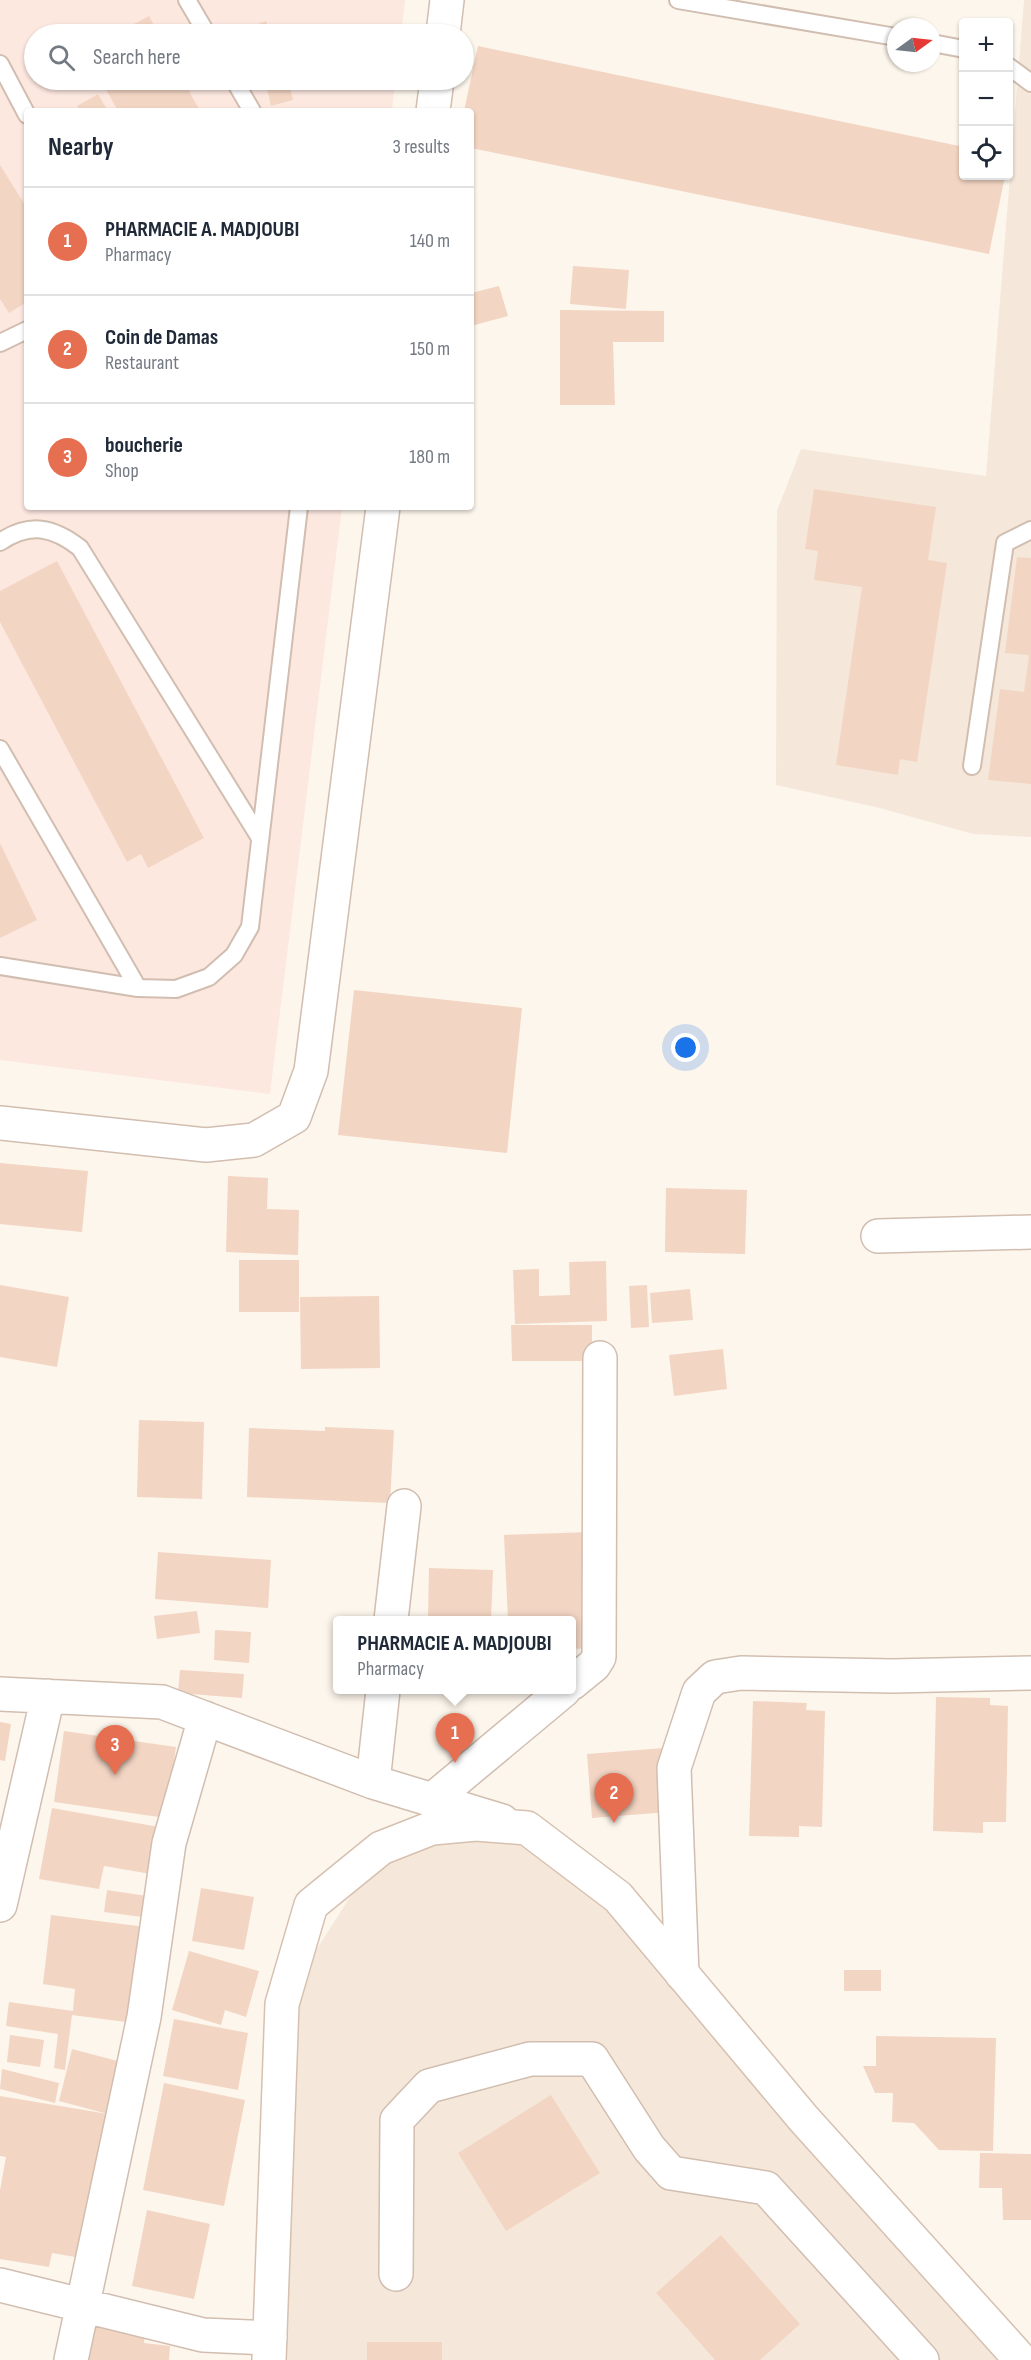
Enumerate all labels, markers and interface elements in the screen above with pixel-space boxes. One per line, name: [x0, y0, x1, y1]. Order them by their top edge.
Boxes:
north arrow: [887, 18, 941, 72]
map controls: [959, 18, 1013, 180]
button: +: [959, 18, 1013, 72]
search box: [24, 24, 474, 90]
icon: search: [45, 41, 78, 74]
text: Search here: [93, 44, 180, 71]
button: −: [959, 72, 1013, 126]
button: locate: [959, 126, 1013, 180]
text: Nearby: [48, 132, 114, 163]
text: 3 results: [393, 135, 450, 159]
text: PHARMACIE A. MADJOUBI: [105, 216, 299, 243]
text: 1: [64, 229, 71, 253]
text: 140 m: [410, 229, 450, 253]
text: Pharmacy: [105, 243, 172, 267]
text: Coin de Damas: [105, 324, 218, 351]
text: 2: [63, 337, 72, 361]
text: 150 m: [410, 337, 450, 361]
text: Restaurant: [105, 351, 179, 375]
text: boucherie: [105, 432, 183, 459]
text: 3: [63, 445, 72, 469]
text: 180 m: [409, 445, 450, 469]
text: Shop: [105, 459, 139, 483]
your location: [671, 1033, 700, 1062]
popup: [333, 1616, 576, 1694]
text: PHARMACIE A. MADJOUBI: [357, 1630, 552, 1657]
text: Pharmacy: [357, 1657, 424, 1681]
pin: 1: [436, 1714, 474, 1763]
pin: 3: [96, 1726, 134, 1775]
pin: 2: [594, 1774, 634, 1823]

